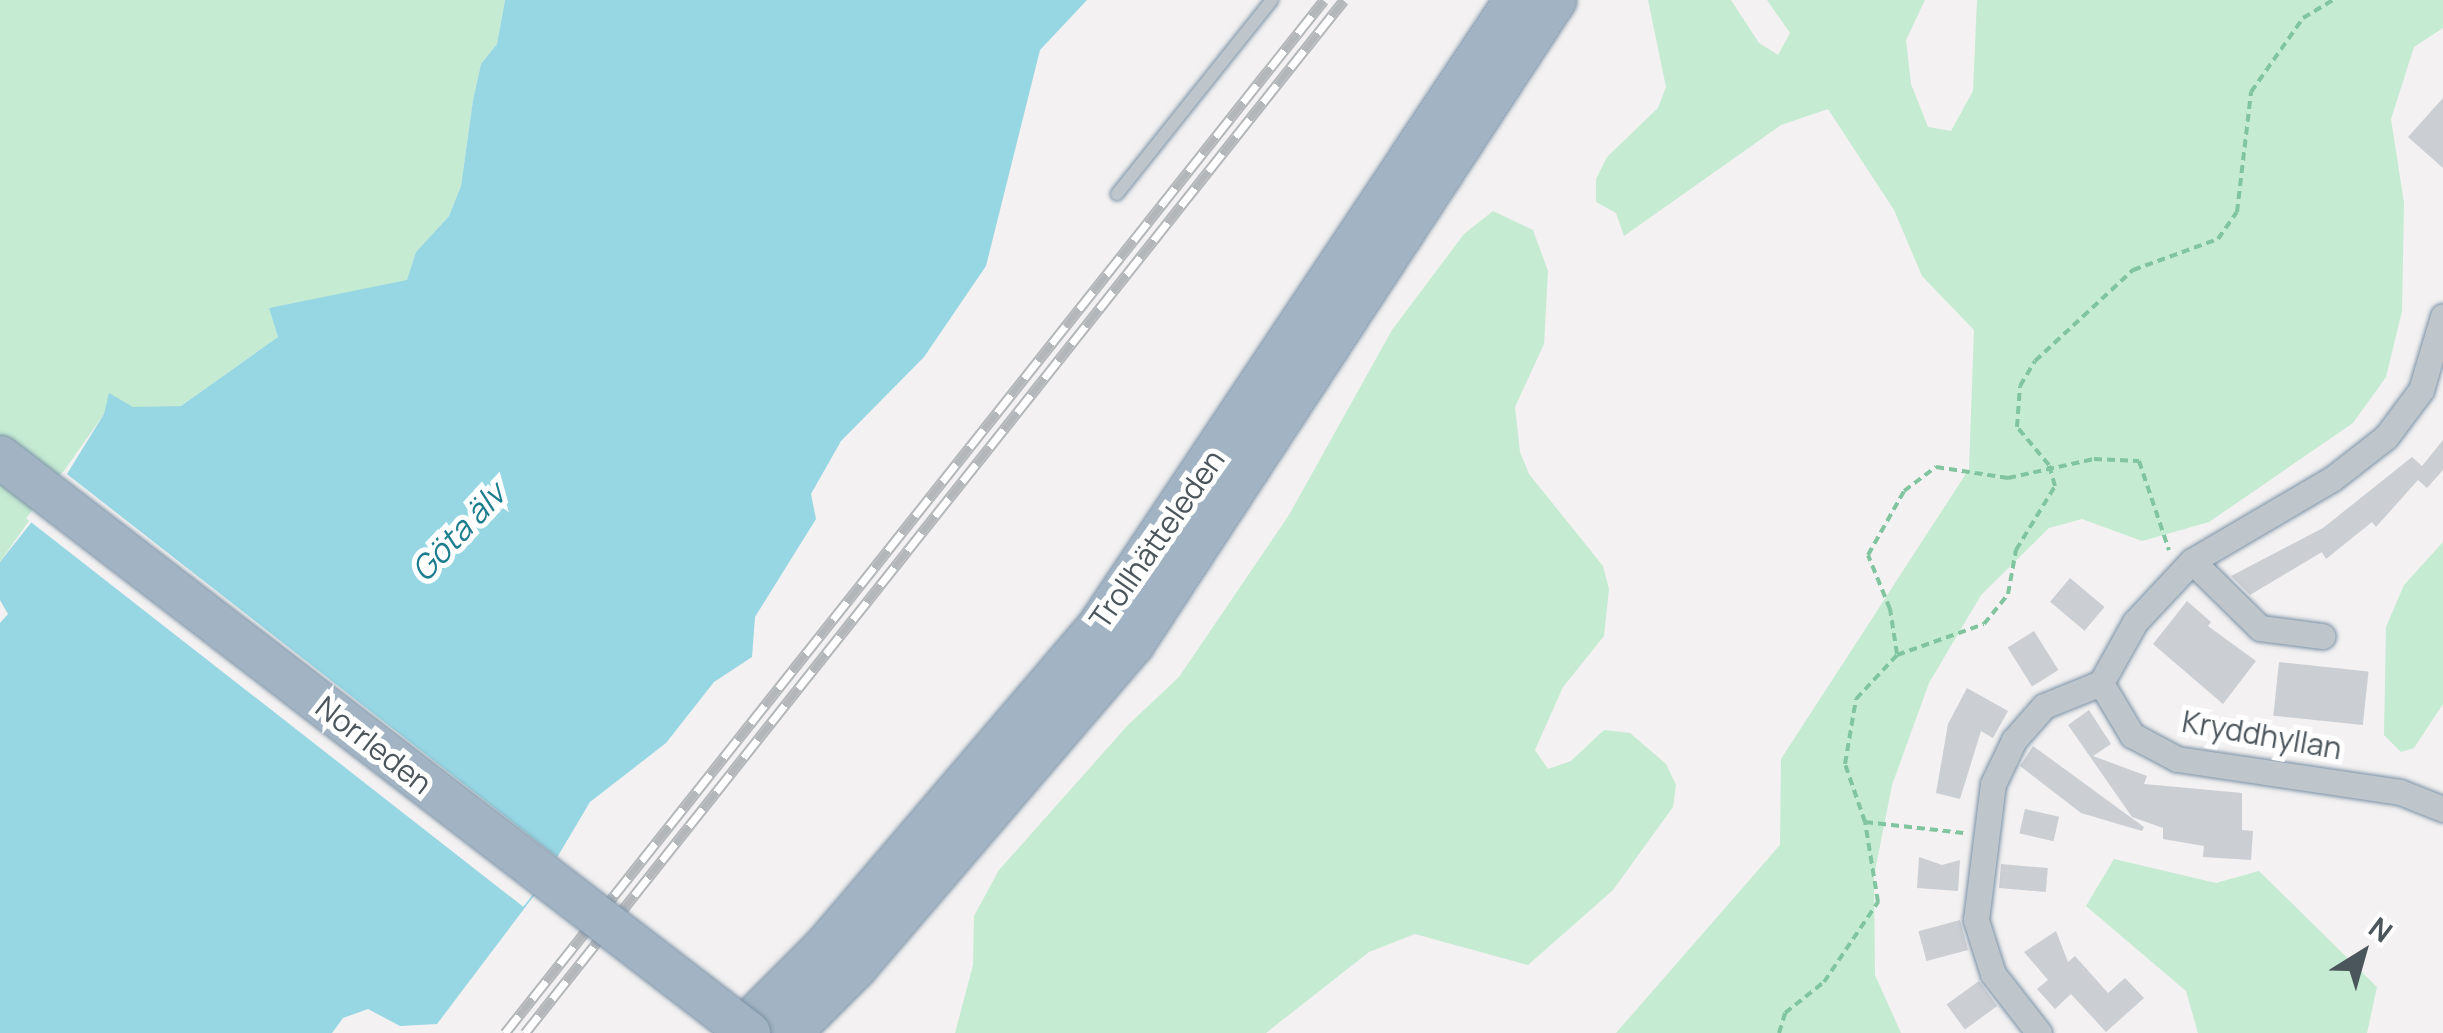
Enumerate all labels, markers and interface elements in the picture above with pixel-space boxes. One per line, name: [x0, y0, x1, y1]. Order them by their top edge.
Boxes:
street label: Trollhätteleden: [1082, 443, 1232, 635]
water label: Göta älv: [403, 475, 513, 589]
street label: Norrleden: [309, 689, 439, 801]
street label: Kryddhyllan: [2179, 703, 2345, 767]
north arrow: [2313, 903, 2413, 1003]
text: N: [2362, 908, 2401, 950]

